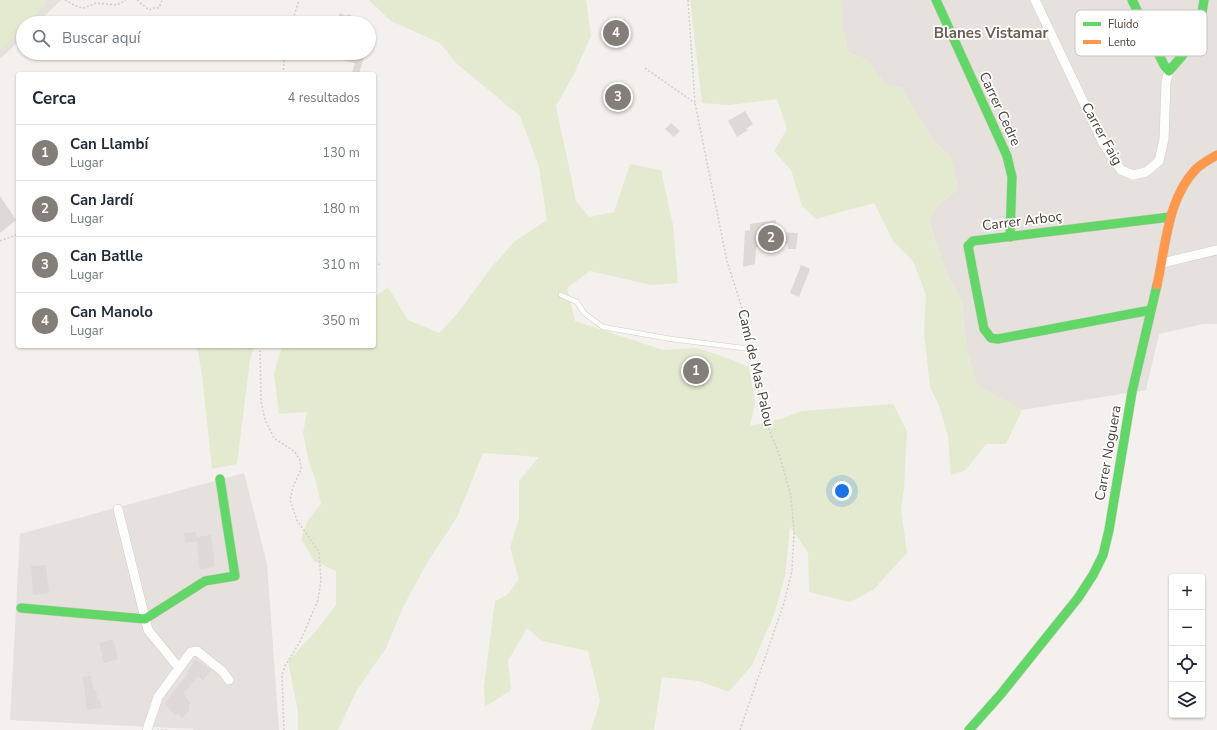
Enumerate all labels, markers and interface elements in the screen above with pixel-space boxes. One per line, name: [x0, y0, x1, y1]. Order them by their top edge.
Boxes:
legend: [1075, 10, 1207, 56]
search box: [16, 16, 376, 60]
text: Fluido: [1108, 17, 1139, 32]
pin: 4: [603, 18, 629, 48]
district label: Blanes Vistamar: [934, 23, 1048, 43]
icon: search: [30, 27, 52, 49]
text: Buscar aquí: [62, 28, 140, 48]
text: Lento: [1108, 35, 1136, 50]
street label: Carrer Cedre: [975, 69, 1025, 149]
pin: 3: [605, 82, 631, 112]
text: Cerca: [32, 87, 76, 110]
text: 4 resultados: [288, 89, 360, 107]
street label: Carrer Faig: [1077, 99, 1127, 169]
text: Can Llambí: [70, 134, 148, 154]
text: 1: [41, 144, 49, 162]
text: 130 m: [322, 144, 360, 162]
text: Lugar: [70, 154, 103, 172]
text: Can Jardí: [70, 190, 133, 210]
text: 2: [41, 200, 49, 218]
text: 180 m: [322, 200, 360, 218]
street label: Carrer Arboç: [981, 207, 1063, 235]
text: Lugar: [70, 210, 103, 228]
pin: 2: [758, 223, 784, 253]
text: Can Batlle: [70, 246, 143, 266]
text: 3: [41, 256, 49, 274]
text: 310 m: [322, 256, 360, 274]
text: Lugar: [70, 266, 103, 284]
text: Can Manolo: [70, 302, 153, 322]
street label: Camí de Mas Palou: [733, 307, 779, 429]
text: 4: [41, 312, 49, 330]
text: 350 m: [322, 312, 360, 330]
text: Lugar: [70, 322, 103, 340]
pin: 1: [683, 356, 709, 386]
street label: Carrer Noguera: [1090, 404, 1126, 502]
your location: [832, 481, 852, 501]
map controls: [1169, 574, 1205, 718]
button: +: [1169, 574, 1205, 610]
button: −: [1169, 610, 1205, 646]
button: locate: [1169, 646, 1205, 682]
button: layers: [1169, 682, 1205, 718]

